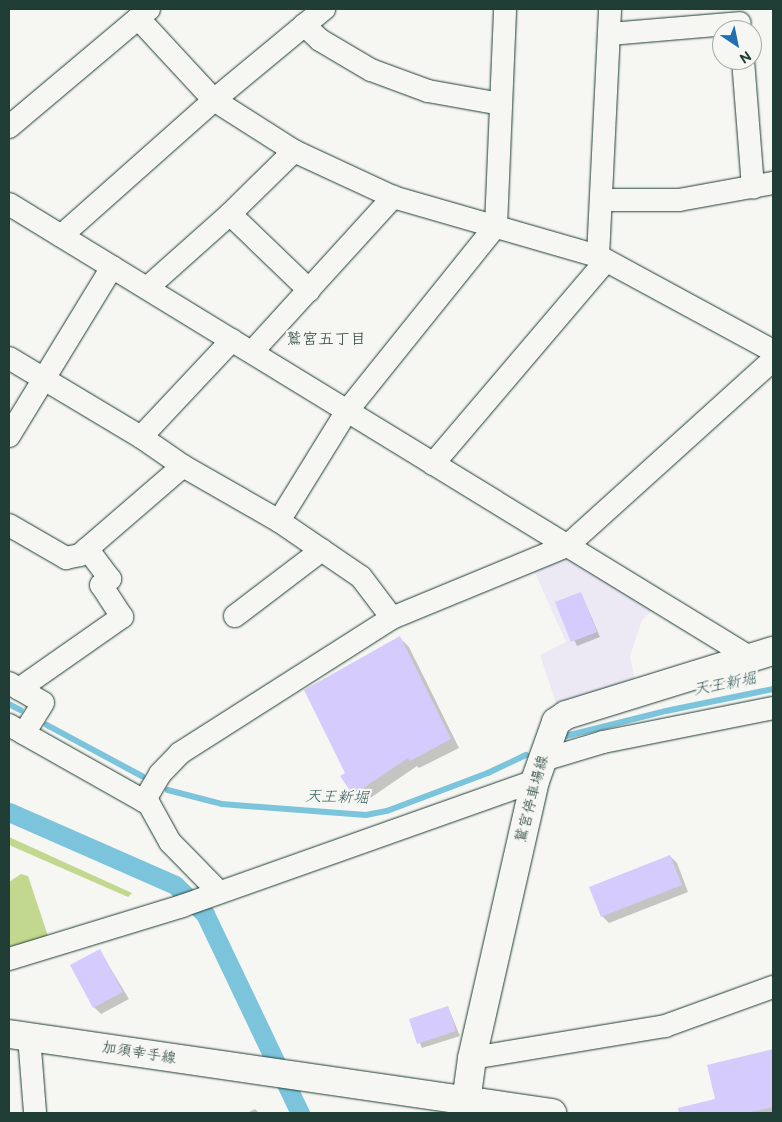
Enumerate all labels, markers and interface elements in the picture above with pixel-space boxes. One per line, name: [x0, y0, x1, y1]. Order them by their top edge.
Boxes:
north arrow: [712, 20, 762, 70]
text: N: [736, 47, 754, 67]
district label: 鷲宮五丁目: [286, 330, 366, 350]
water label: 天王新堀: [692, 669, 758, 701]
street label: 鷲宮停車場線: [512, 753, 552, 845]
water label: 天王新堀: [305, 787, 369, 809]
street label: 加須幸手線: [101, 1038, 177, 1068]

